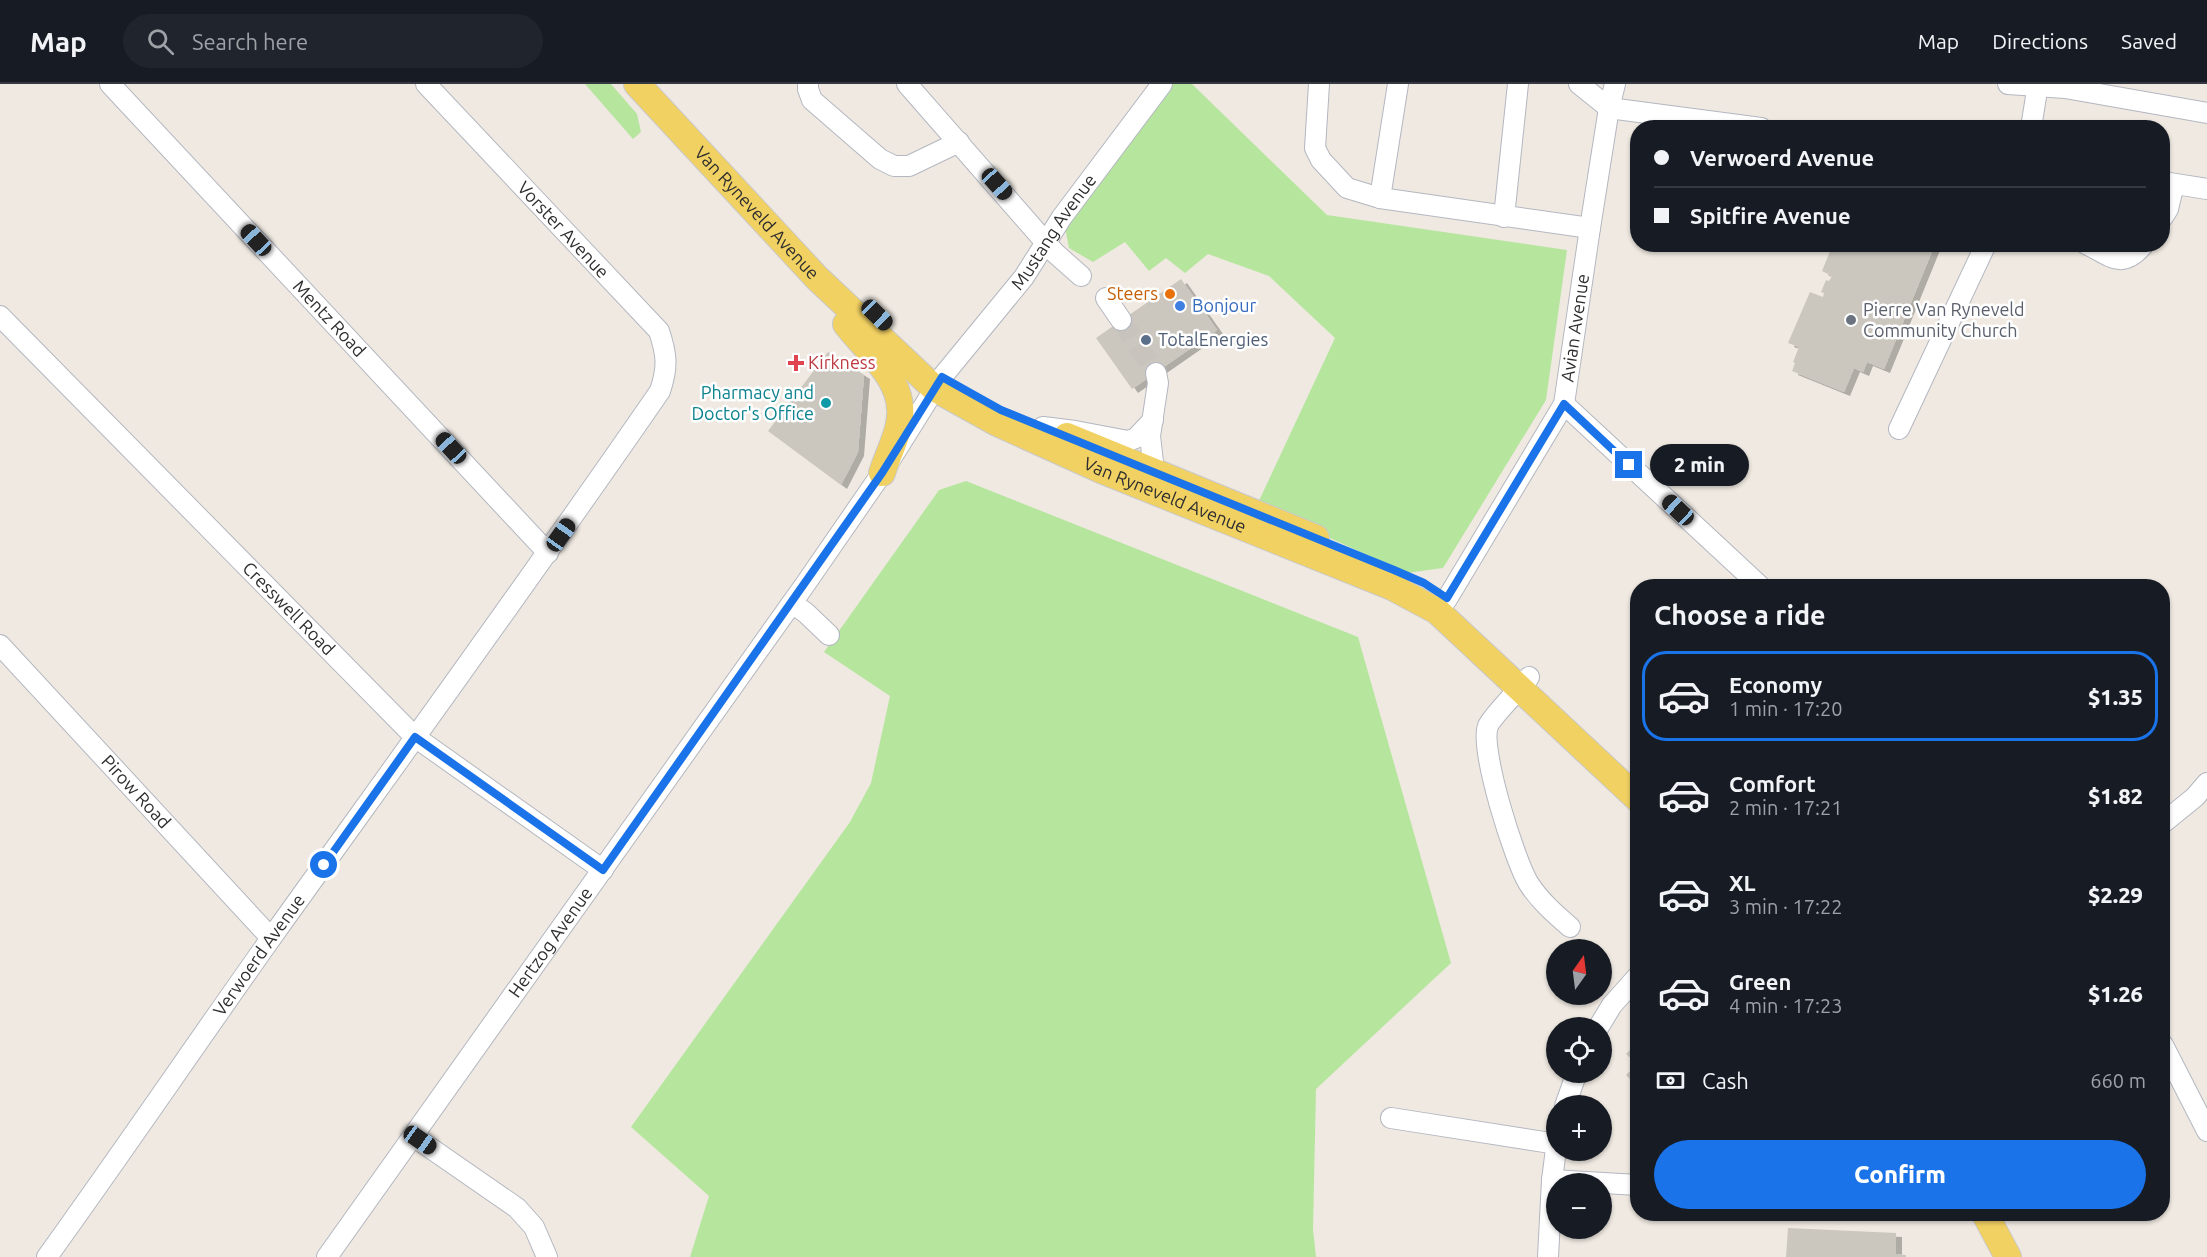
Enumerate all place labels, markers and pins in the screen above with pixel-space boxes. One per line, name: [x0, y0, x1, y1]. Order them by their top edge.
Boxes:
place label: Steers: [1107, 283, 1158, 303]
marker: Steers: [1163, 287, 1177, 301]
place label: Bonjour: [1192, 295, 1256, 315]
marker: Bonjour: [1173, 299, 1187, 313]
place label: Pierre Van Ryneveld Community Church: [1863, 299, 2025, 340]
marker: Pierre Van Ryneveld Community Church: [1844, 313, 1858, 327]
place label: TotalEnergies: [1158, 329, 1268, 349]
marker: TotalEnergies: [1139, 333, 1153, 347]
place label: Kirkness: [808, 352, 876, 372]
marker: Kirkness: [789, 356, 803, 370]
place label: Pharmacy and Doctor's Office: [691, 382, 814, 423]
marker: Pharmacy and Doctor's Office: [819, 396, 833, 410]

